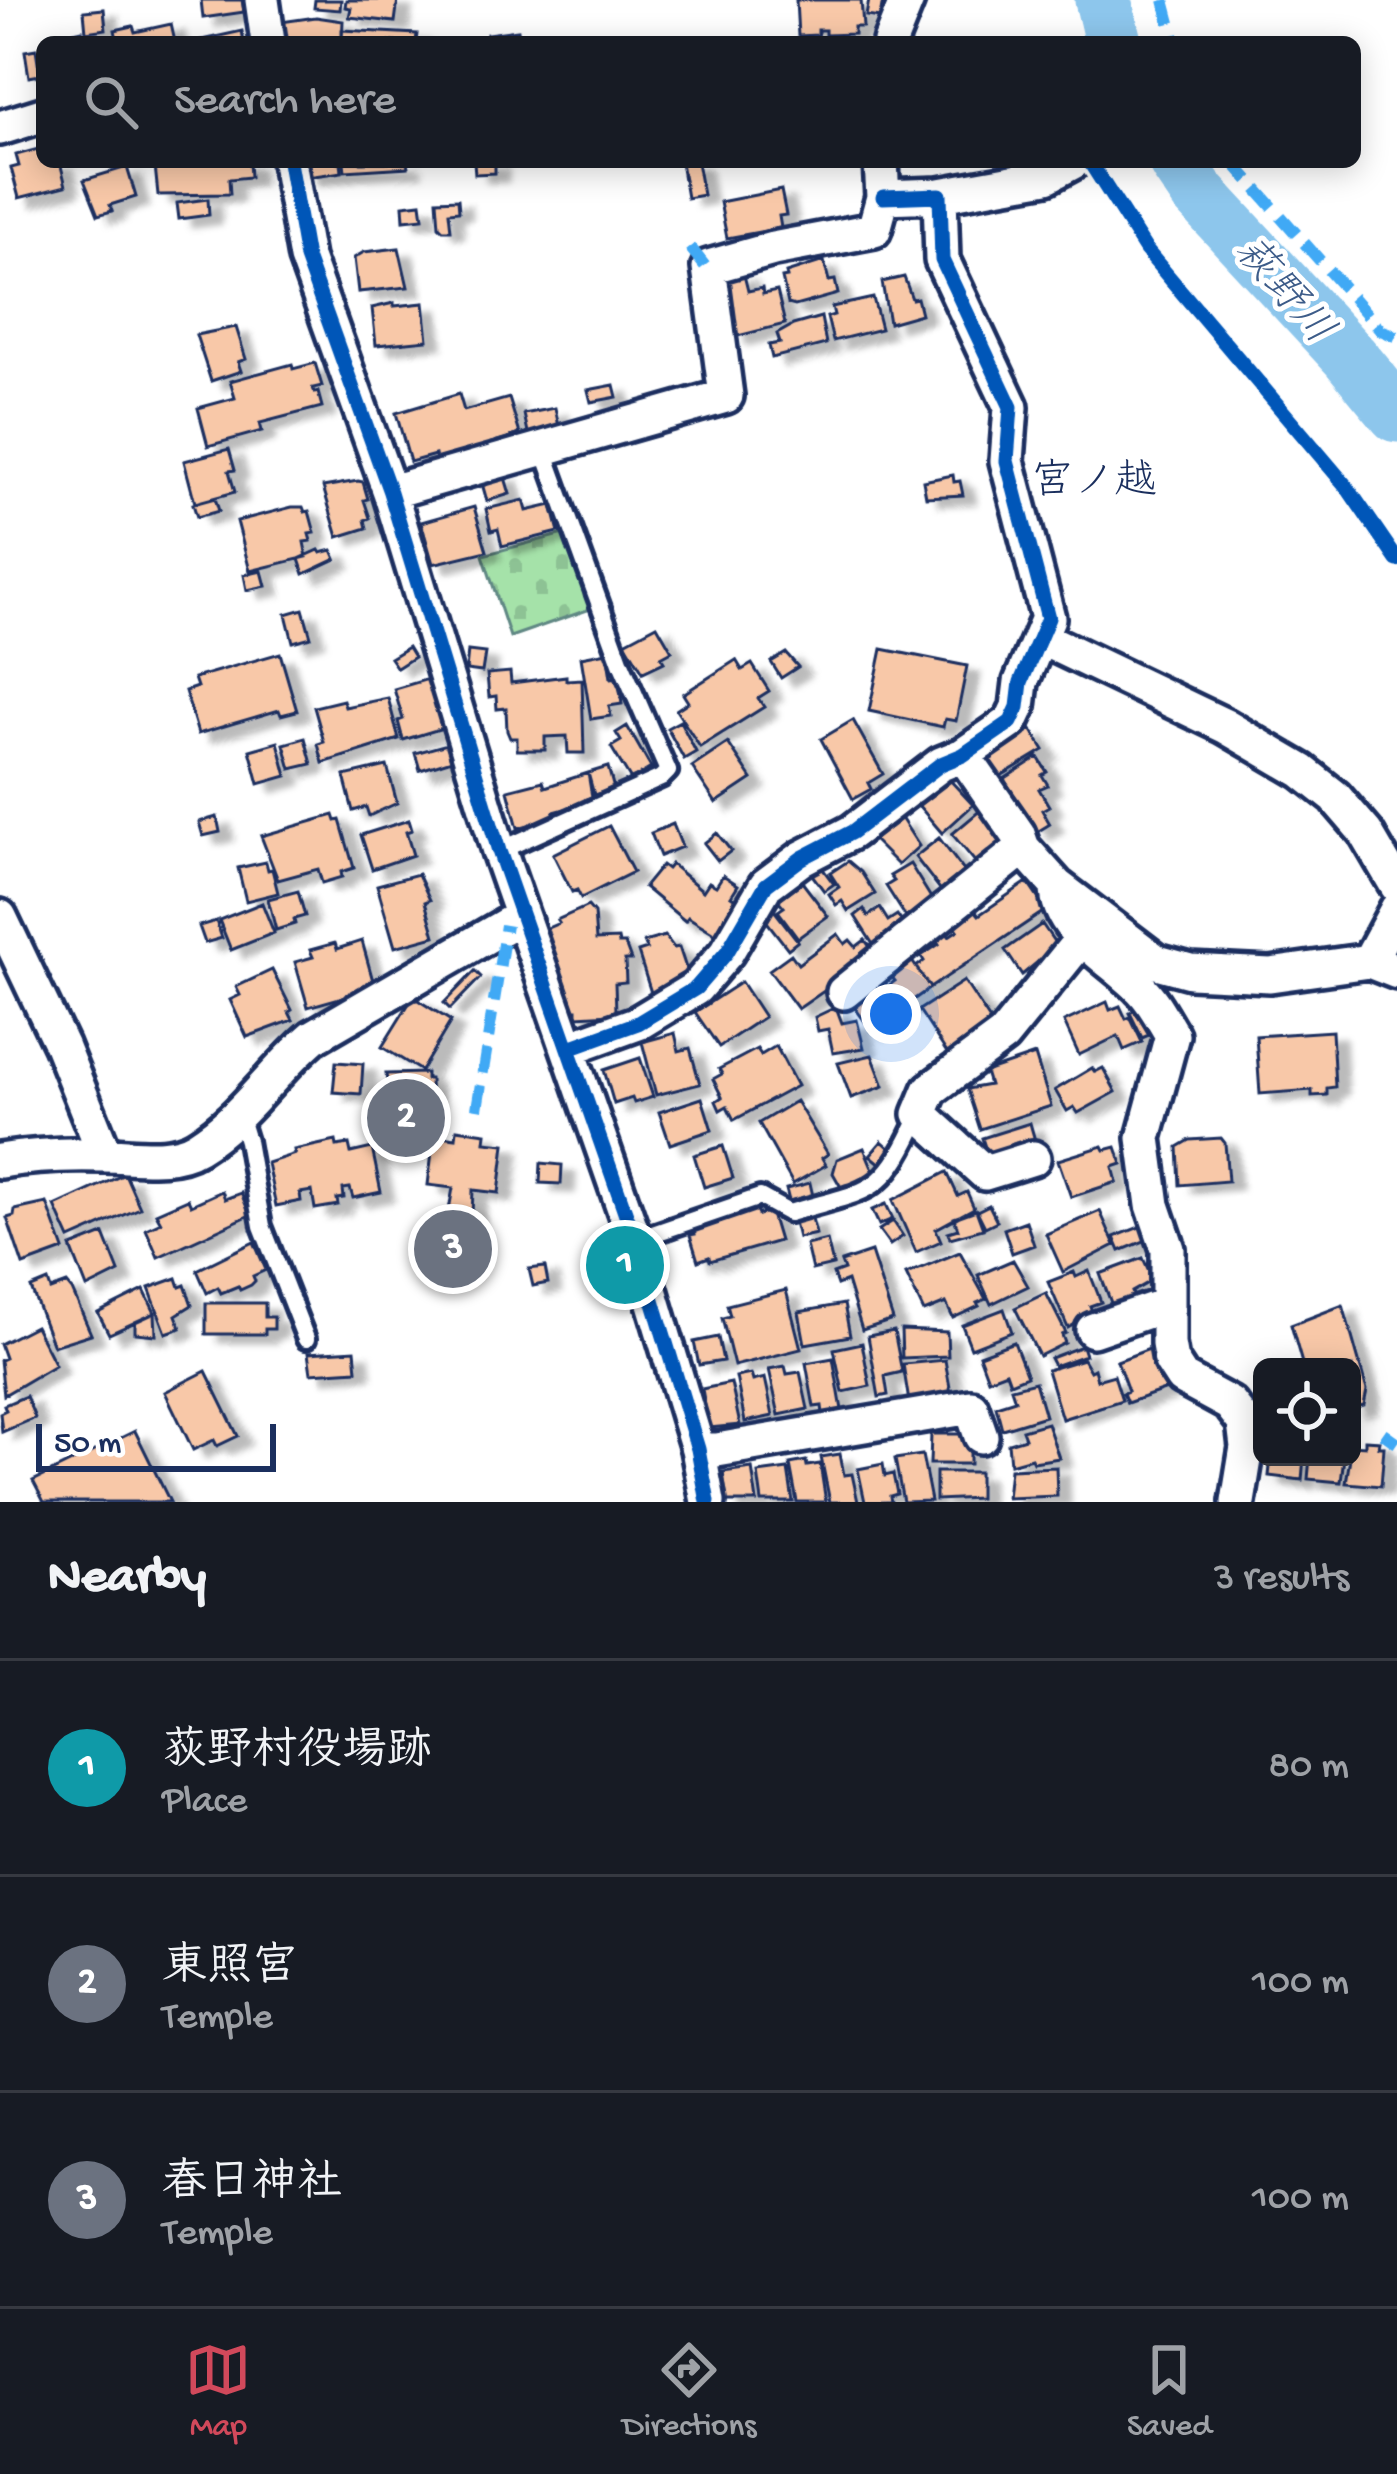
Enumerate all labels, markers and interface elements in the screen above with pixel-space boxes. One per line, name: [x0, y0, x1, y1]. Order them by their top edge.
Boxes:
search box: [36, 36, 1361, 168]
icon: search: [78, 69, 144, 135]
text: Search here: [174, 76, 396, 129]
water label: 萩野川: [1222, 228, 1343, 357]
district label: 宮ノ越: [1031, 458, 1157, 509]
your location: [861, 984, 921, 1044]
pin: 2: [367, 1073, 445, 1163]
pin: 3: [414, 1204, 492, 1294]
pin: 1: [586, 1220, 664, 1310]
map controls: [1253, 1358, 1361, 1466]
button: locate: [1253, 1358, 1361, 1466]
scale bar: [36, 1418, 276, 1471]
text: 50 m: [54, 1426, 121, 1464]
text: Nearby: [48, 1550, 206, 1610]
text: 3 results: [1214, 1557, 1349, 1603]
text: 荻野村役場跡: [162, 1727, 432, 1780]
text: 1: [79, 1745, 95, 1791]
text: 80 m: [1269, 1745, 1349, 1791]
text: Place: [162, 1780, 247, 1826]
text: 東照宮: [162, 1943, 297, 1996]
text: 2: [77, 1961, 97, 2007]
text: 100 m: [1252, 1961, 1349, 2007]
text: Temple: [162, 1996, 273, 2042]
text: 春日神社: [162, 2159, 342, 2212]
text: 3: [77, 2177, 97, 2223]
text: 100 m: [1252, 2177, 1349, 2223]
text: Temple: [162, 2212, 273, 2258]
tab: Map: [185, 2337, 251, 2447]
tab: Directions: [622, 2337, 756, 2447]
tab: Saved: [1127, 2337, 1212, 2447]

